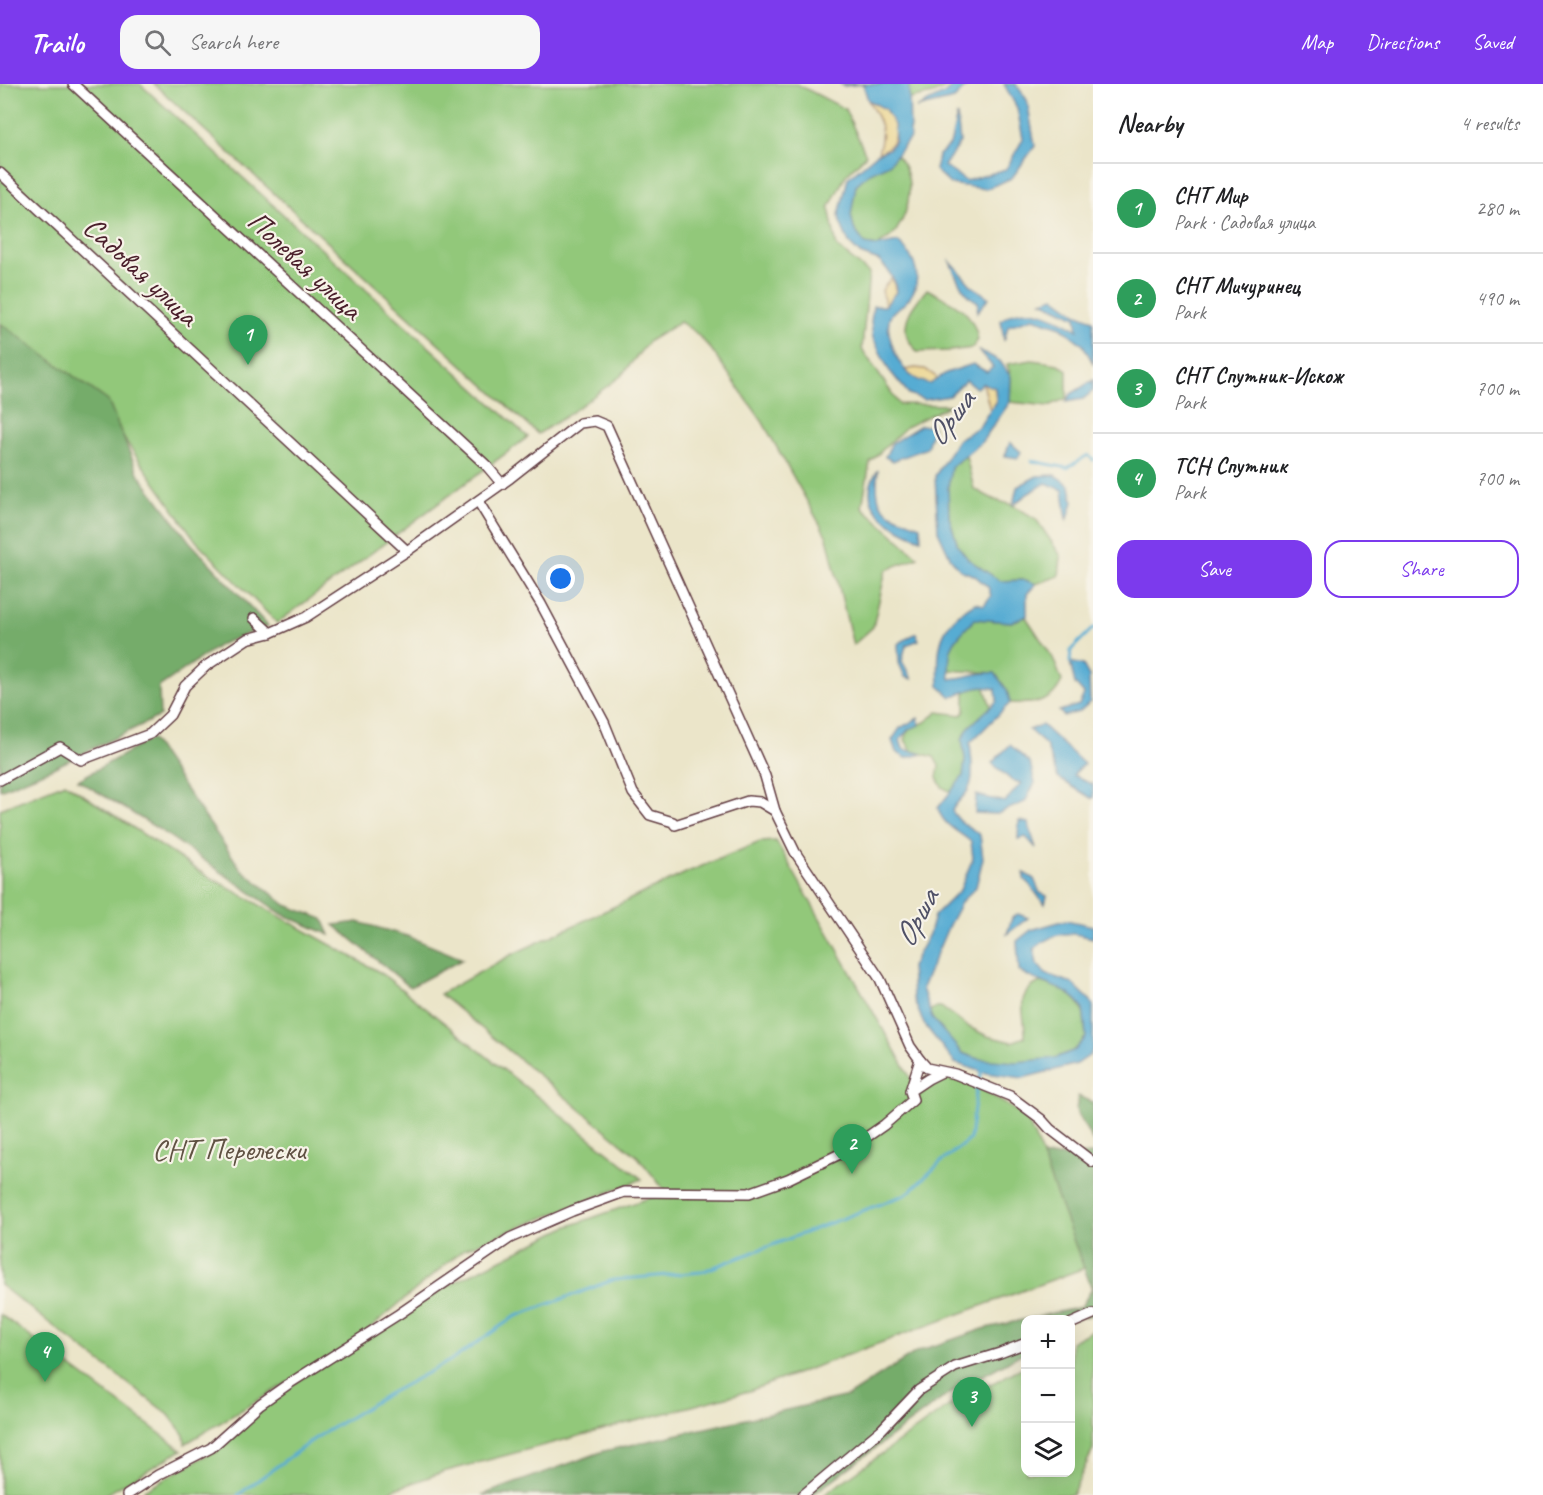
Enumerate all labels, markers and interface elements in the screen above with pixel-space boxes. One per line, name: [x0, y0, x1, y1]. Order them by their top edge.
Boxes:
search box: [120, 15, 540, 69]
text: Trailo: [30, 25, 84, 60]
icon: search: [141, 26, 174, 59]
text: Search here: [189, 28, 278, 56]
text: Map: [1301, 29, 1333, 55]
text: Directions: [1366, 29, 1439, 55]
text: Saved: [1472, 29, 1513, 55]
text: Nearby: [1117, 107, 1182, 140]
text: 4 results: [1460, 111, 1519, 136]
text: СНТ Мир: [1174, 182, 1247, 210]
text: 1: [1132, 196, 1141, 221]
text: 280 m: [1476, 196, 1519, 221]
street label: Полевая улица: [240, 202, 372, 329]
street label: Садовая улица: [75, 208, 208, 335]
text: Park · Садовая улица: [1174, 210, 1315, 235]
text: СНТ Мичуринец: [1174, 272, 1301, 300]
text: 2: [1132, 286, 1141, 311]
text: 490 m: [1476, 286, 1519, 311]
text: Park: [1174, 300, 1206, 325]
pin: 1: [228, 316, 268, 365]
text: СНТ Спутник-Искож: [1174, 362, 1342, 390]
text: 3: [1132, 376, 1141, 401]
text: 700 m: [1476, 376, 1519, 401]
water label: Орша: [916, 380, 986, 454]
text: Park: [1174, 390, 1206, 415]
text: ТСН Спутник: [1174, 452, 1287, 480]
text: 4: [1132, 466, 1141, 491]
text: 700 m: [1476, 466, 1519, 491]
text: Park: [1174, 480, 1206, 505]
button: Save: [1117, 540, 1312, 598]
button: Share: [1324, 540, 1519, 598]
your location: [546, 564, 575, 593]
water label: Орша: [884, 879, 949, 954]
pin: 2: [832, 1124, 872, 1174]
park label: СНТ Перелески: [152, 1130, 308, 1168]
map controls: [1021, 1315, 1075, 1477]
button: +: [1021, 1315, 1075, 1369]
pin: 4: [26, 1332, 64, 1382]
button: −: [1021, 1369, 1075, 1423]
pin: 3: [952, 1378, 992, 1427]
button: layers: [1021, 1423, 1075, 1477]

